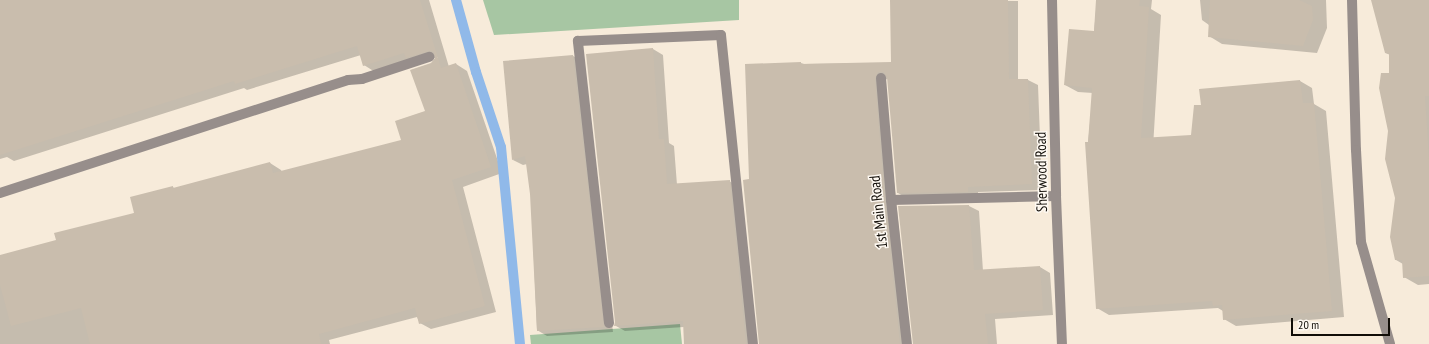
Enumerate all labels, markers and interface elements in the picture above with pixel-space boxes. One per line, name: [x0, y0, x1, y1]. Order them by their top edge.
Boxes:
street label: Sherwood Road: [1031, 132, 1051, 212]
street label: 1st Main Road: [865, 175, 891, 249]
scale bar: [1293, 310, 1392, 336]
text: 20 m: [1298, 317, 1319, 332]

